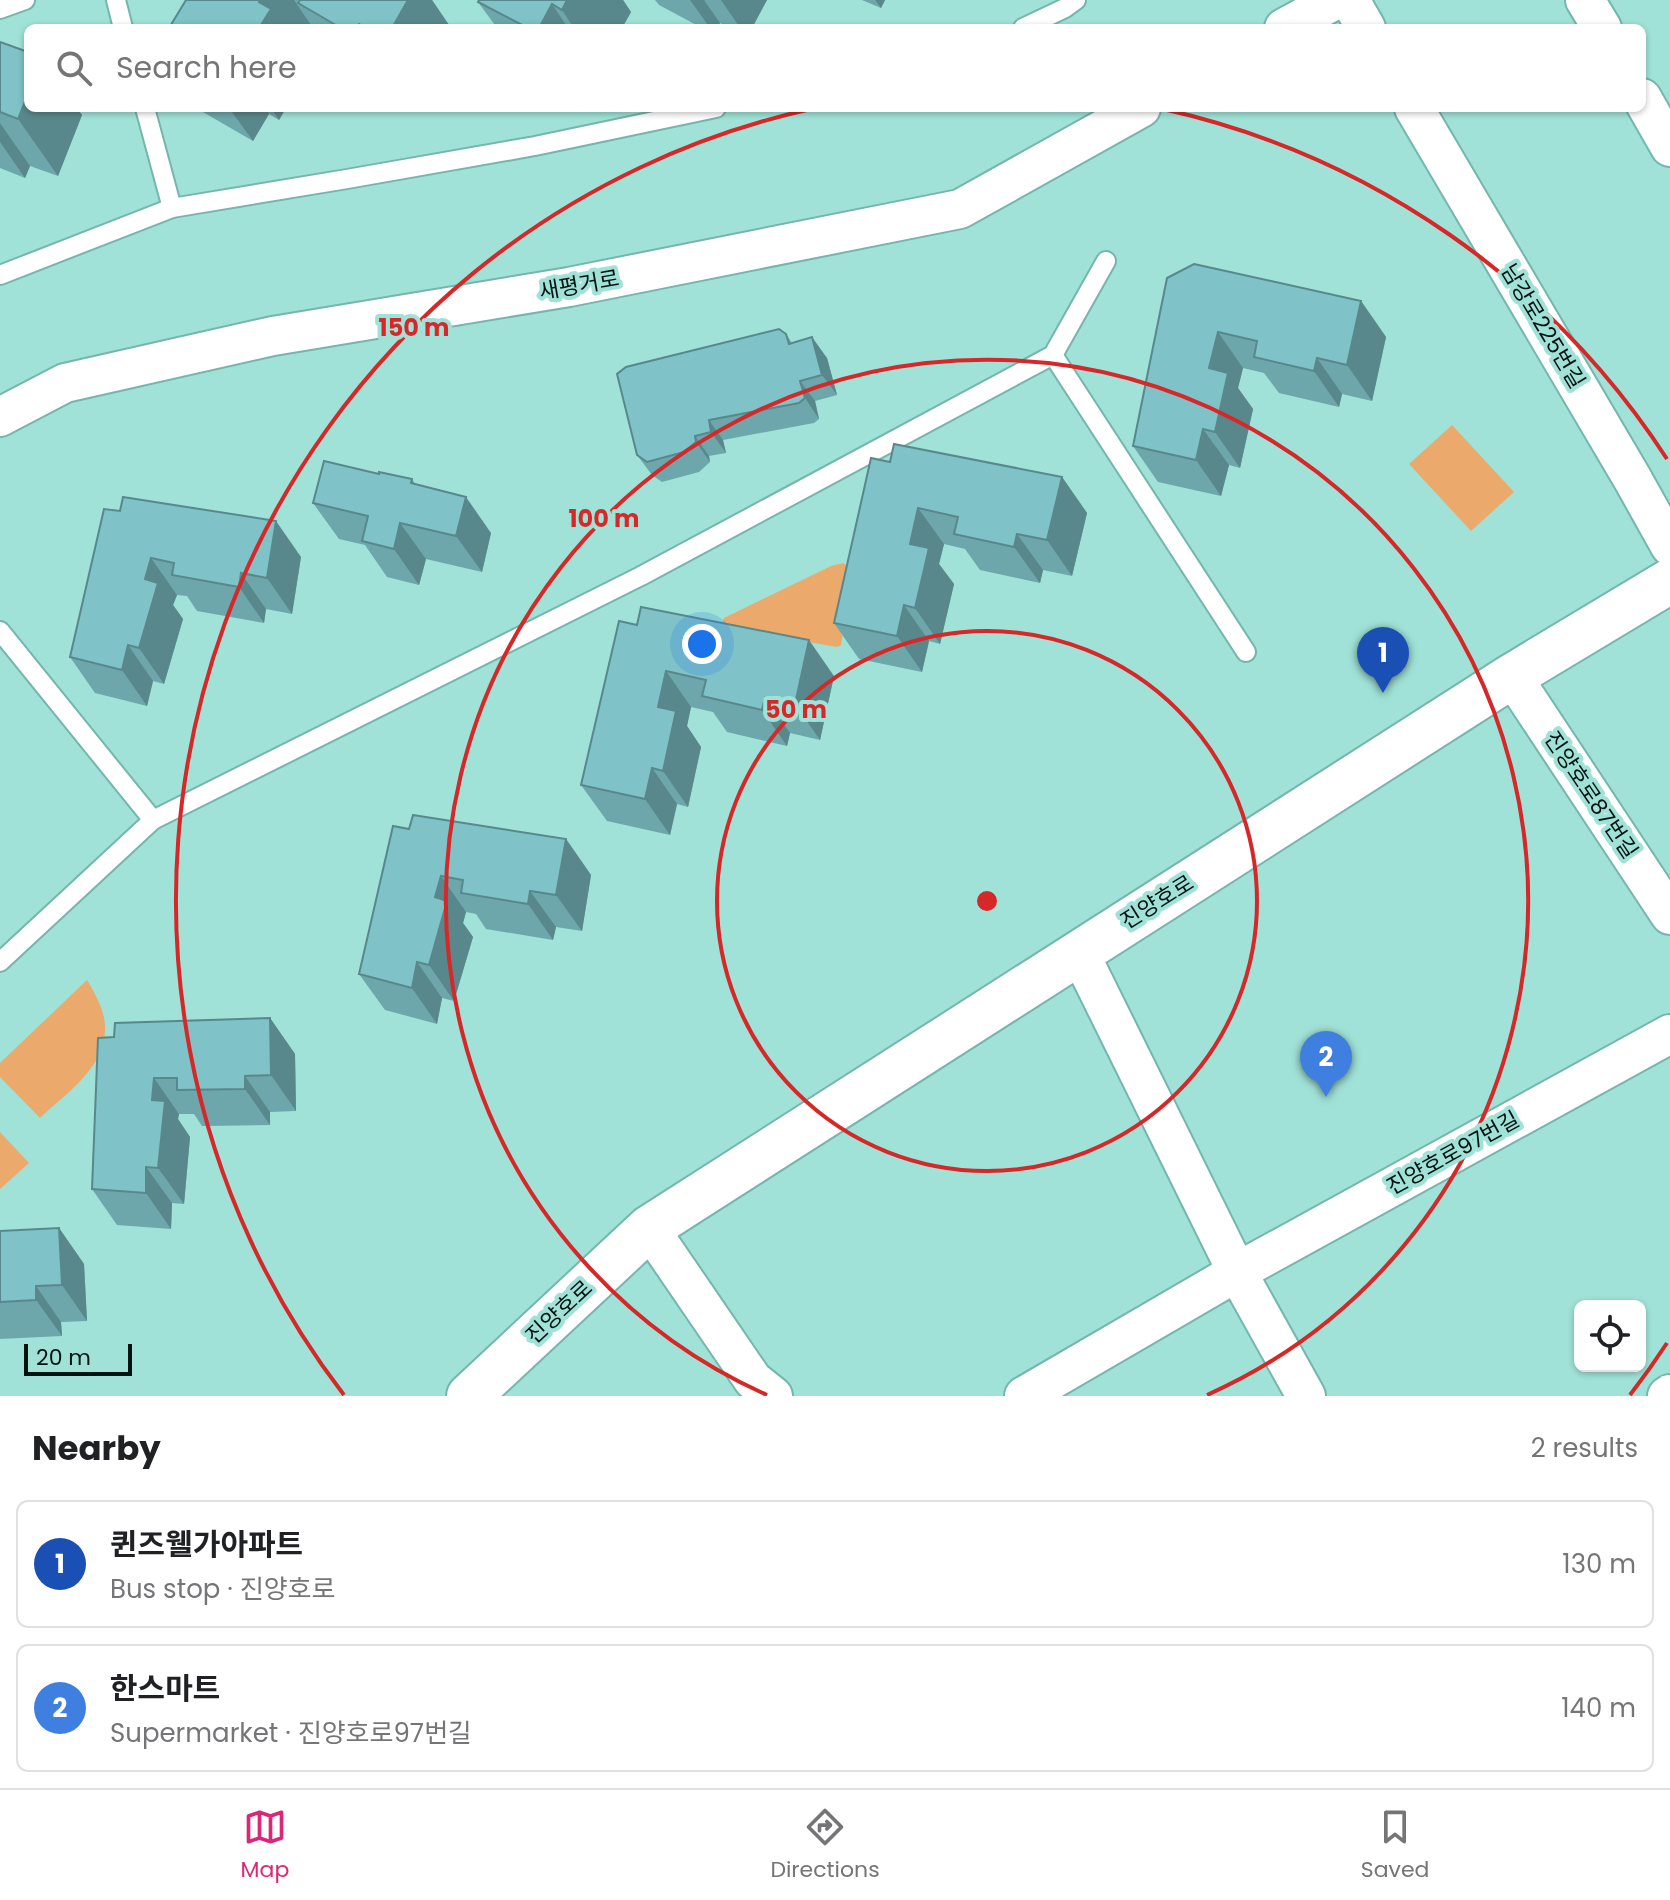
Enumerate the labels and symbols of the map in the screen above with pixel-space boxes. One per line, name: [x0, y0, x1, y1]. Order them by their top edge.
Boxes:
street label: 남강로225번길: [1494, 258, 1592, 394]
street label: 새평거로: [536, 263, 622, 307]
text: 150 m: [379, 311, 449, 344]
text: 100 m: [569, 502, 639, 535]
your location: [682, 624, 722, 664]
pin: 1: [1357, 627, 1409, 693]
text: 50 m: [765, 693, 827, 726]
street label: 진양호로87번길: [1537, 725, 1645, 865]
street label: 진양호로: [1114, 867, 1200, 937]
centre of rings: [973, 887, 1001, 915]
pin: 2: [1300, 1031, 1352, 1097]
street label: 진양호로97번길: [1381, 1104, 1525, 1202]
street label: 진양호로: [519, 1273, 599, 1351]
scale bar: [24, 1340, 132, 1376]

